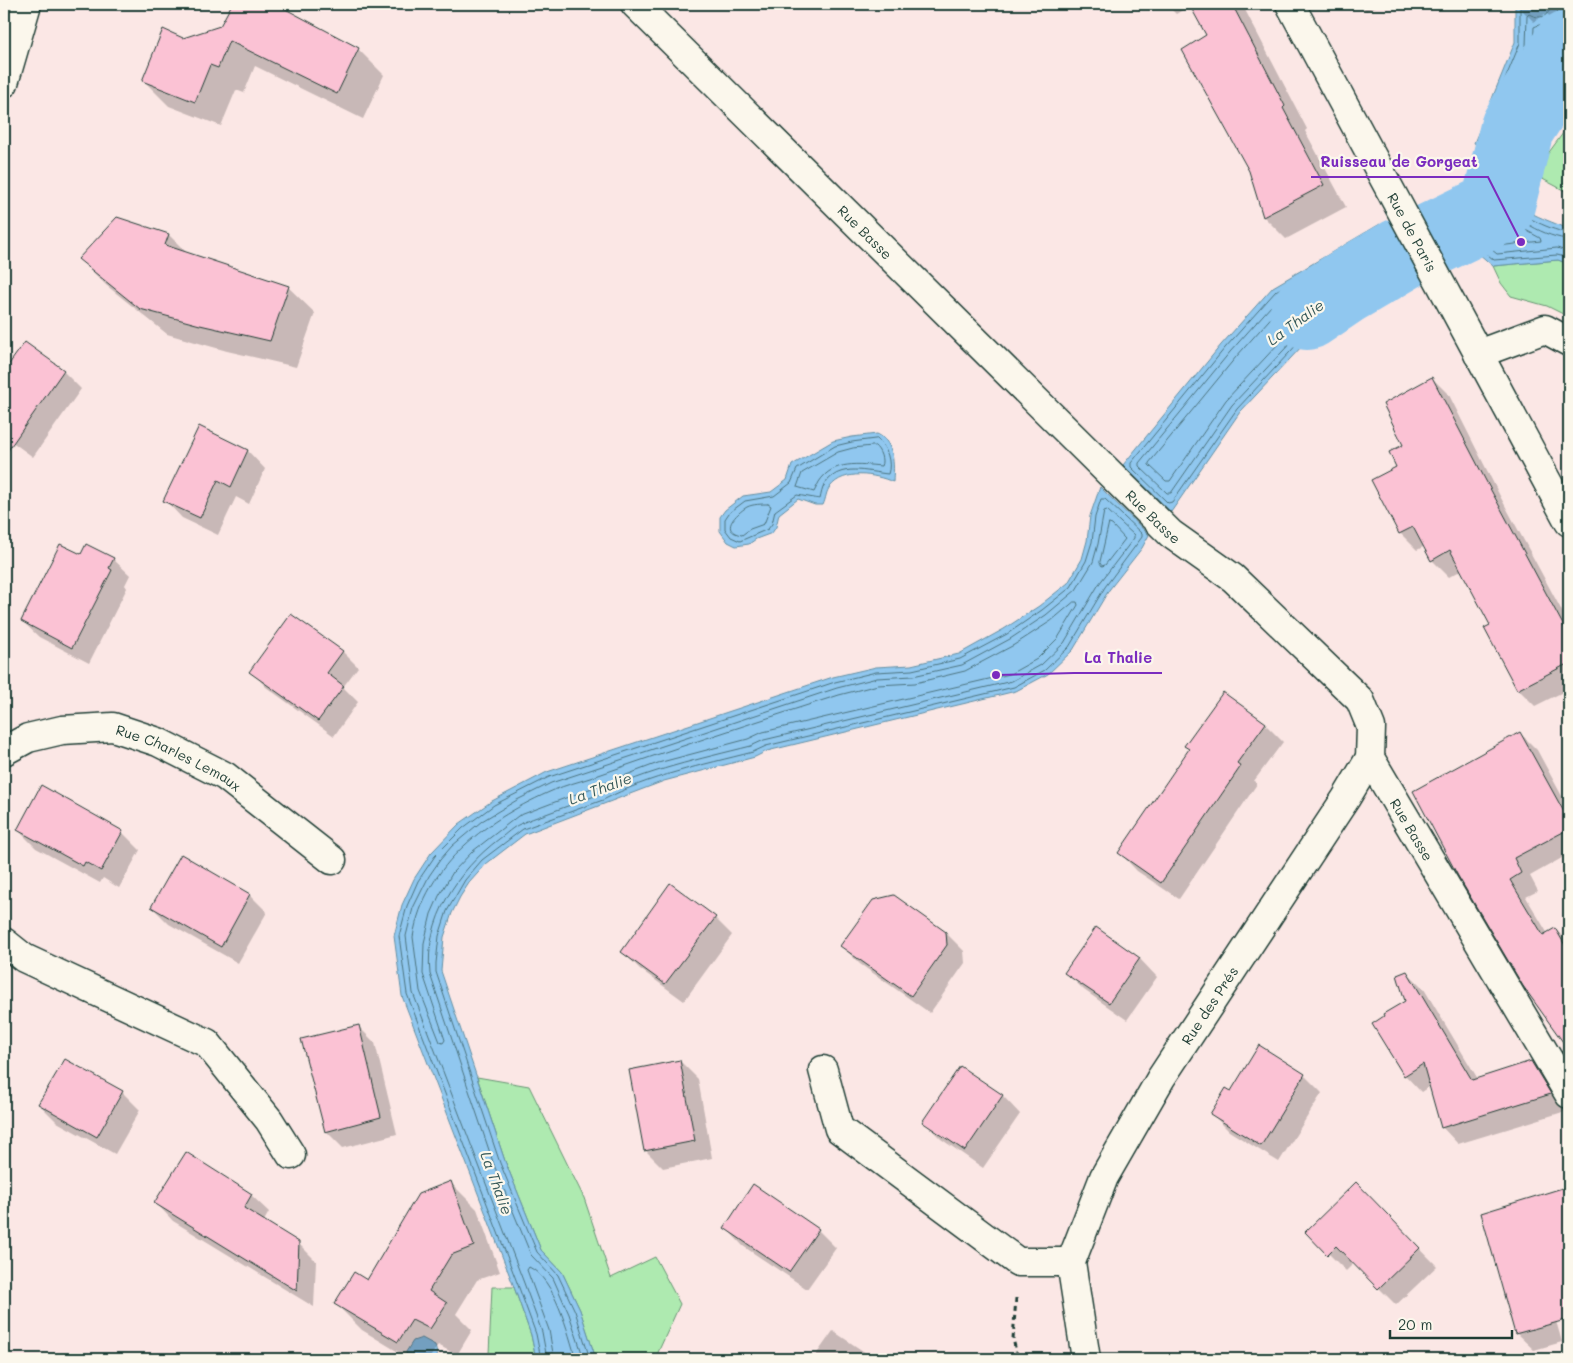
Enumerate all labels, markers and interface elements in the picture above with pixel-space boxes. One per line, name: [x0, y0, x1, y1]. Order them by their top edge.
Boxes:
callout: Ruisseau de Gorgeat: [1311, 147, 1488, 177]
text: Ruisseau de Gorgeat: [1320, 151, 1478, 171]
street label: Rue de Paris: [1384, 189, 1442, 275]
street label: Rue Basse: [834, 201, 897, 263]
water label: La Thalie: [1262, 295, 1328, 349]
street label: Rue Basse: [1122, 485, 1185, 548]
callout: La Thalie: [1074, 643, 1162, 673]
text: La Thalie: [1084, 647, 1152, 667]
street label: Rue Charles Lemaux: [114, 719, 246, 795]
water label: La Thalie: [566, 767, 634, 809]
street label: Rue Basse: [1386, 795, 1438, 864]
street label: Rue des Prés: [1176, 962, 1242, 1048]
water label: La Thalie: [476, 1149, 518, 1217]
scale bar: [1390, 1308, 1513, 1340]
text: 20 m: [1398, 1314, 1432, 1334]

